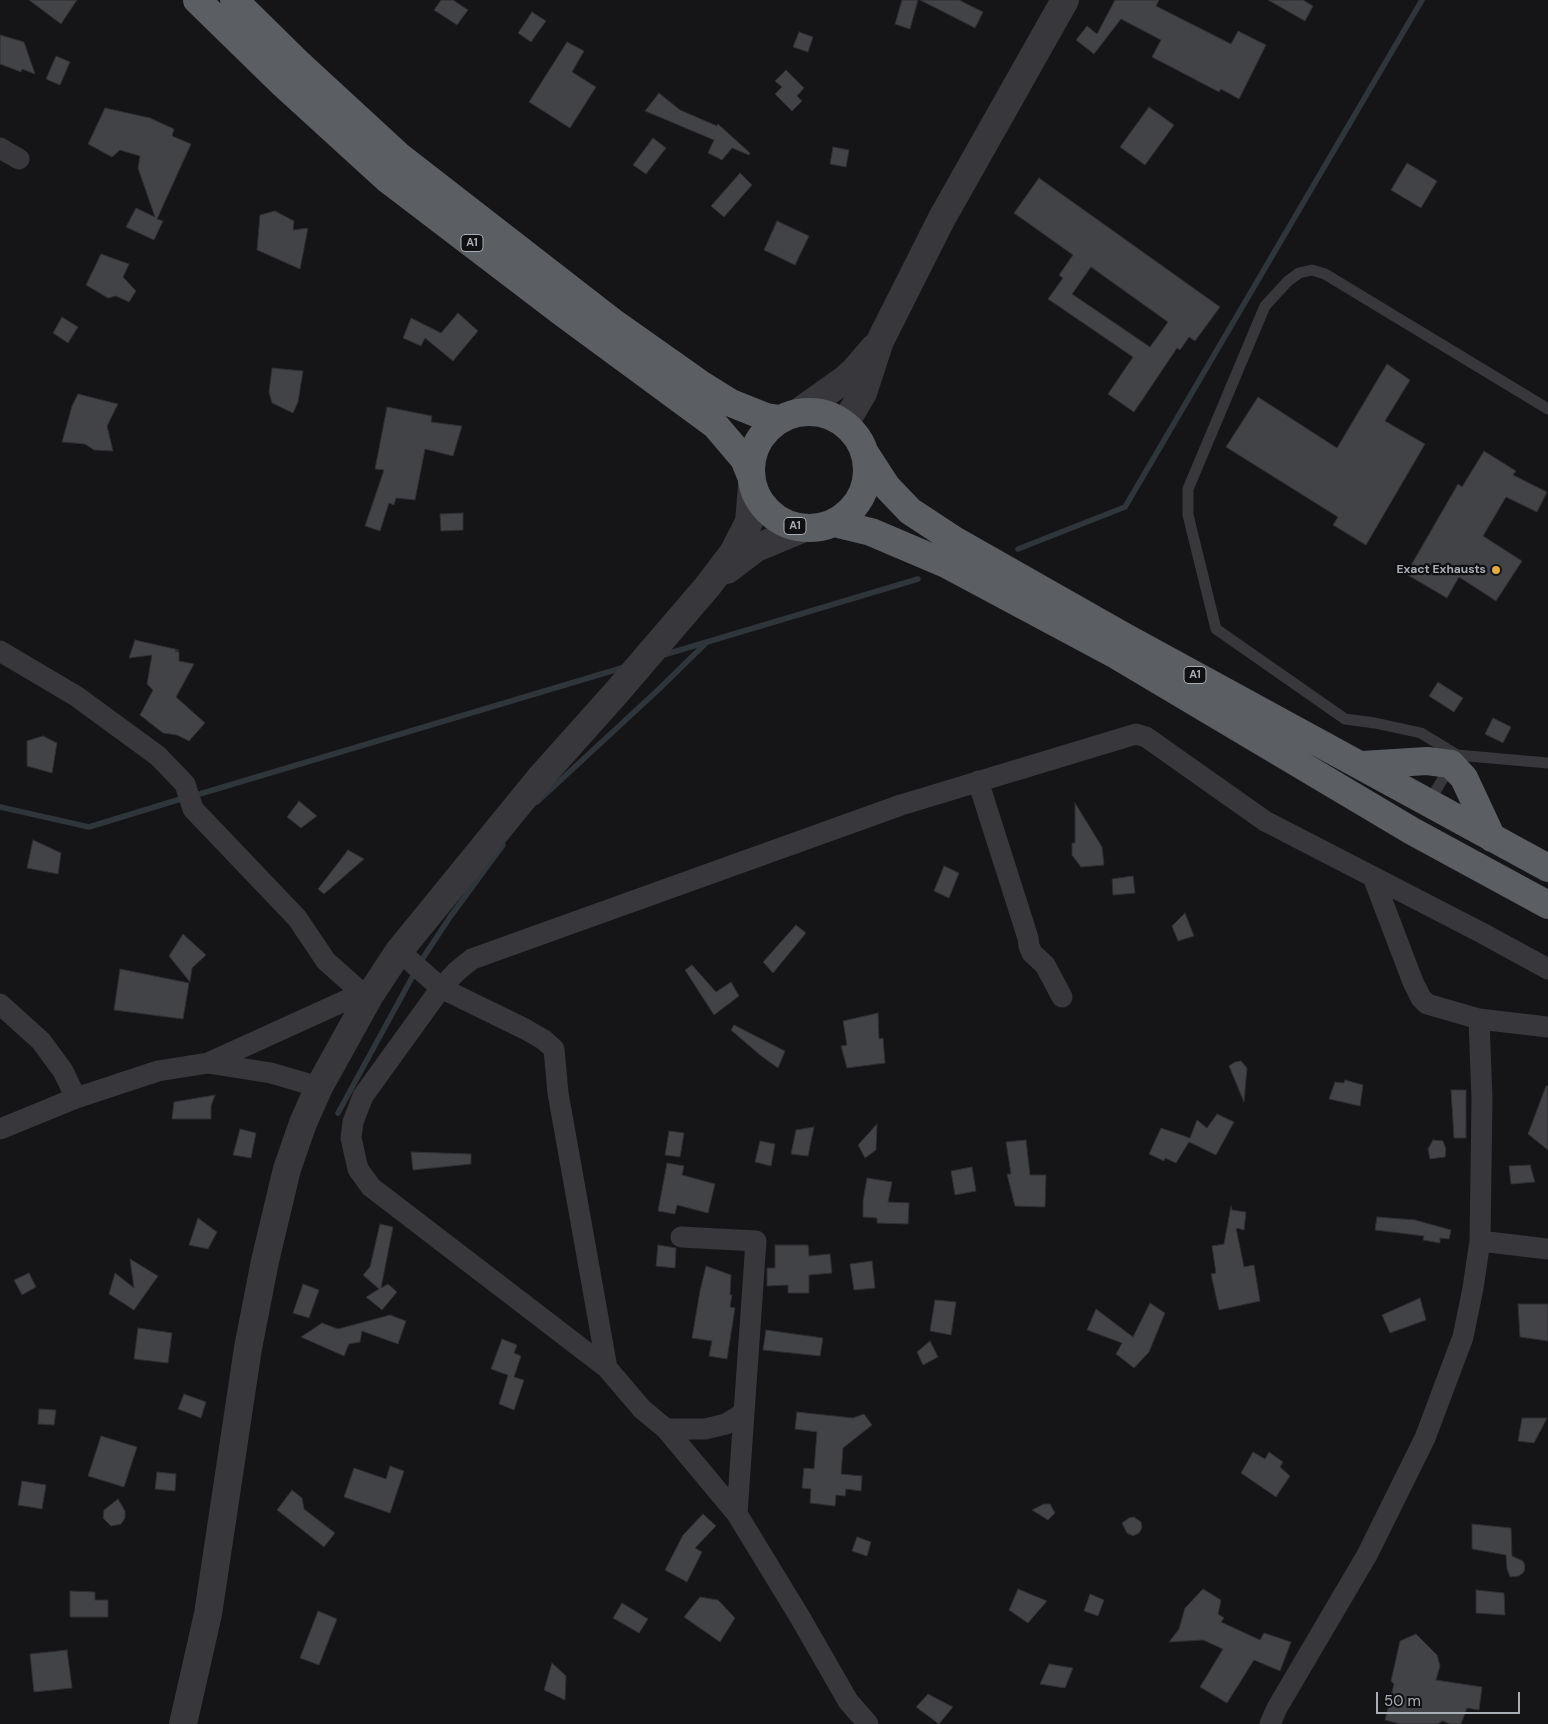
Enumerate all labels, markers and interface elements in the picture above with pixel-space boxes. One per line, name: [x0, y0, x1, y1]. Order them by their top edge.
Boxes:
road number: A1: [461, 234, 483, 252]
road number: A1: [784, 518, 806, 534]
place label: Exact Exhausts: [1397, 563, 1486, 577]
marker: Exact Exhausts: [1490, 564, 1502, 576]
road number: A1: [1184, 666, 1206, 684]
scale bar: [1378, 1682, 1522, 1714]
text: 50 m: [1384, 1691, 1421, 1711]

